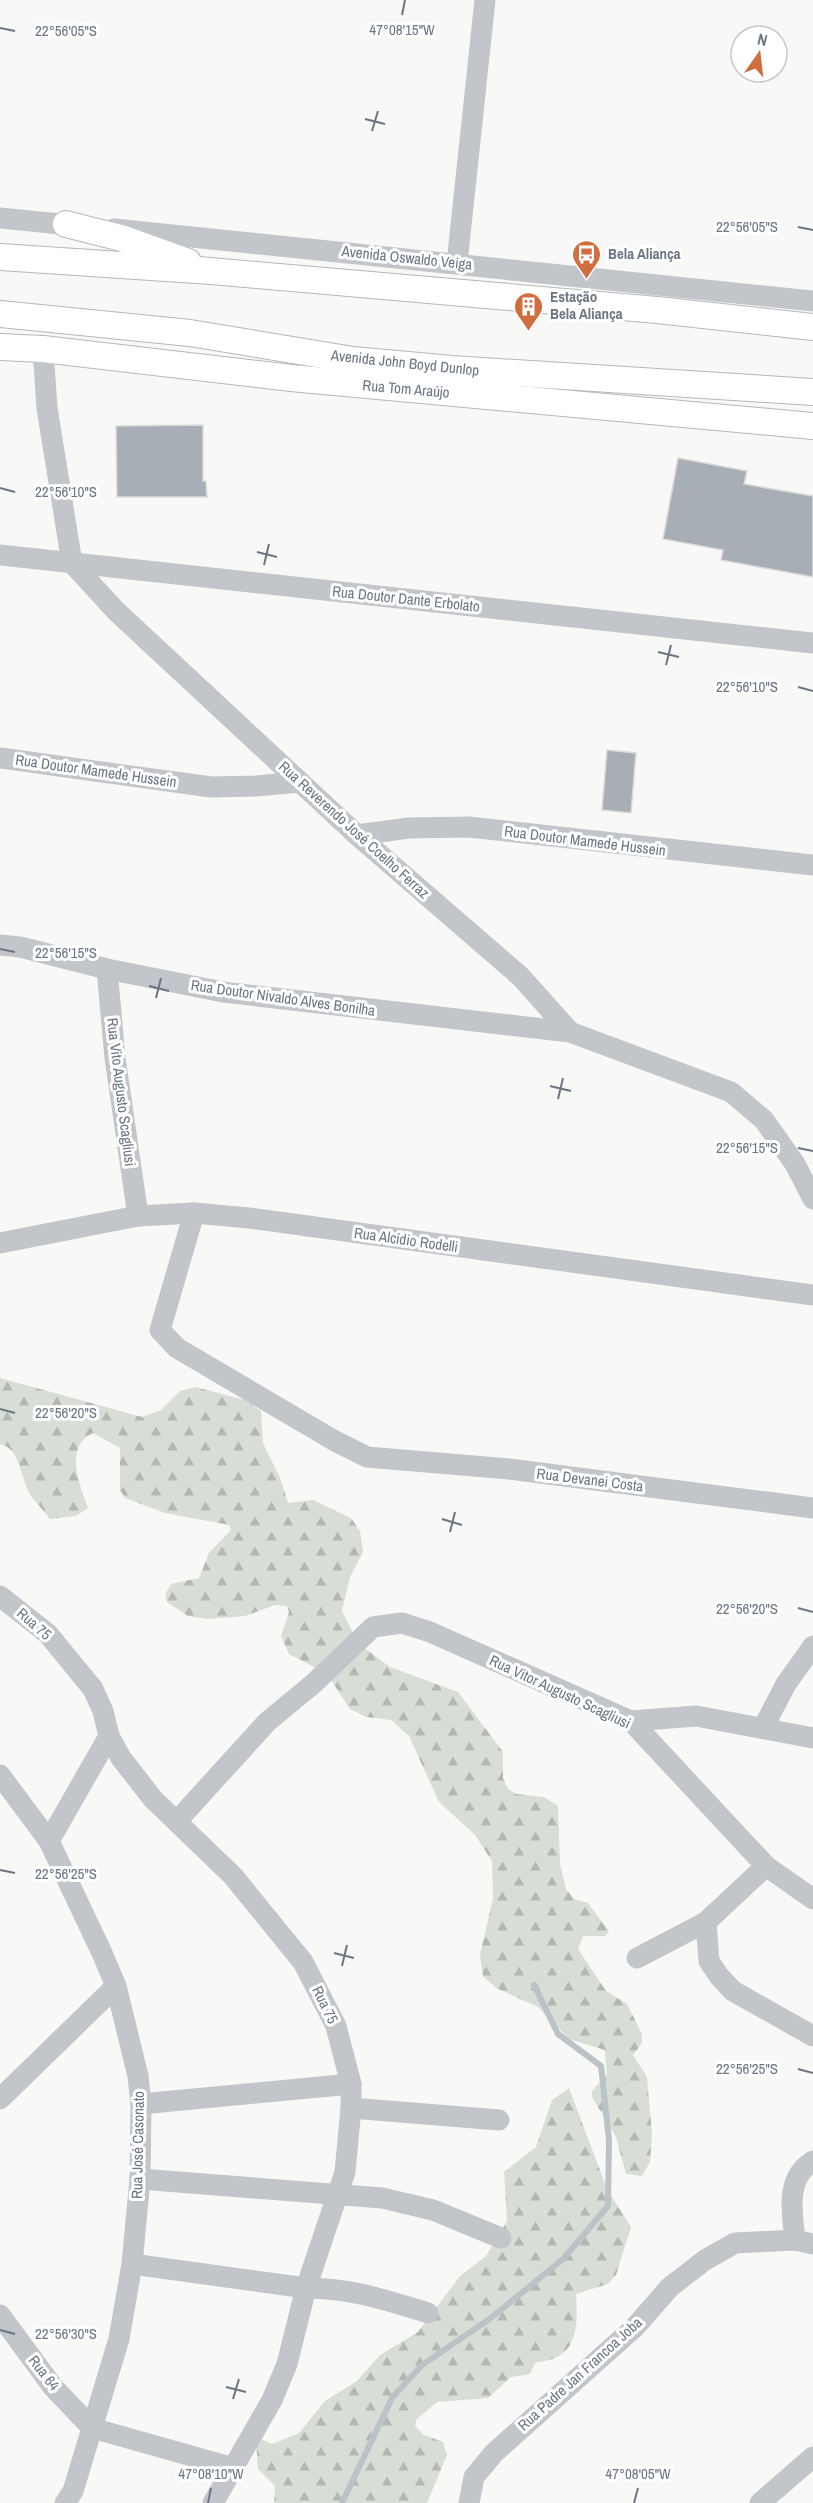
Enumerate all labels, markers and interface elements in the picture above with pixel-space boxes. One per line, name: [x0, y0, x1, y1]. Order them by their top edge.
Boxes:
text: 47°08'15"W: [369, 19, 435, 40]
text: 22°56'05"S: [35, 20, 97, 41]
north arrow: [729, 24, 789, 84]
text: N: [755, 28, 770, 51]
text: 22°56'05"S: [716, 216, 778, 237]
bus stop icon: Bela Aliança: [571, 238, 603, 280]
street label: Avenida Oswaldo Veiga: [340, 240, 473, 275]
place label: Bela Aliança: [608, 243, 681, 264]
place label: Estação Bela Aliança: [550, 286, 623, 324]
building icon: Estação Bela Aliança: [513, 290, 545, 332]
street label: Avenida John Boyd Dunlop: [329, 344, 480, 381]
street label: Rua Tom Araújo: [362, 374, 451, 403]
text: 22°56'10"S: [35, 481, 97, 502]
street label: Rua Doutor Dante Erbolato: [331, 580, 481, 617]
text: 22°56'10"S: [716, 676, 778, 697]
street label: Rua Doutor Mamede Hussein: [14, 749, 178, 792]
street label: Rua Reverendo José Coelho Ferraz: [274, 756, 434, 903]
street label: Rua Doutor Mamede Hussein: [503, 820, 667, 861]
text: 22°56'15"S: [35, 942, 97, 963]
street label: Rua Doutor Nivaldo Alves Bonilha: [190, 974, 377, 1021]
street label: Rua Vito Augusto Scagliusi: [102, 1016, 141, 1167]
text: 22°56'15"S: [716, 1137, 778, 1158]
street label: Rua Alcídio Rodelli: [353, 1222, 459, 1257]
text: 22°56'20"S: [35, 1402, 97, 1423]
street label: Rua Devanei Costa: [536, 1463, 645, 1496]
text: 22°56'20"S: [716, 1598, 778, 1619]
street label: Rua 75: [12, 1603, 56, 1645]
street label: Rua Vitor Augusto Scagliusi: [486, 1650, 634, 1734]
text: 22°56'25"S: [35, 1863, 97, 1884]
street label: Rua 75: [307, 1982, 344, 2027]
text: 22°56'25"S: [716, 2058, 778, 2079]
street label: Rua José Casonato: [126, 2091, 149, 2199]
street label: Rua Padre Jan Francoa Joba: [513, 2312, 647, 2435]
text: 22°56'30"S: [35, 2323, 97, 2344]
street label: Rua 64: [24, 2351, 65, 2395]
text: 47°08'10"W: [178, 2463, 244, 2484]
text: 47°08'05"W: [605, 2463, 671, 2484]

